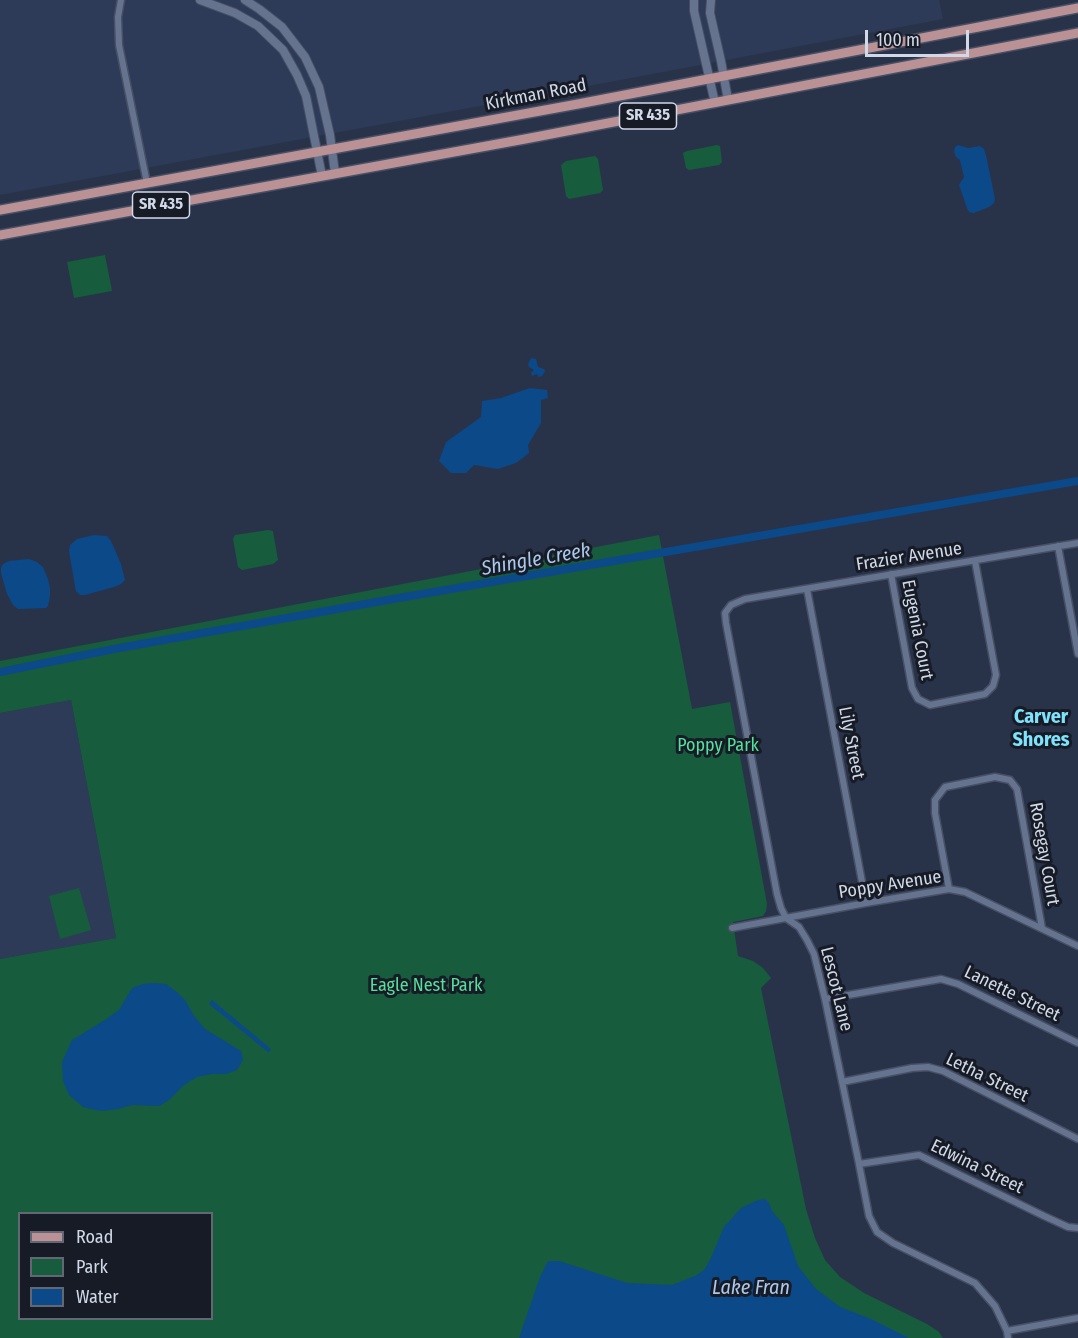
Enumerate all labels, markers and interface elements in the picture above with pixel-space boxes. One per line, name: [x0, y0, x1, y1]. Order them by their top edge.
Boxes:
scale bar: [868, 18, 972, 56]
text: 100 m: [876, 29, 920, 51]
street label: Kirkman Road: [484, 75, 588, 115]
road number: SR 435: [620, 103, 676, 129]
road number: SR 435: [132, 192, 190, 218]
street label: Frazier Avenue: [854, 538, 964, 576]
water label: Shingle Creek: [480, 539, 592, 581]
street label: Eugenia Court: [897, 578, 937, 682]
street label: Lily Street: [833, 705, 869, 781]
district label: Carver Shores: [1012, 705, 1070, 752]
park label: Poppy Park: [677, 735, 759, 757]
street label: Rosegay Court: [1024, 801, 1064, 907]
street label: Poppy Avenue: [837, 866, 943, 904]
street label: Lescot Lane: [815, 945, 857, 1033]
street label: Lanette Street: [961, 962, 1063, 1026]
park label: Eagle Nest Park: [370, 975, 482, 997]
street label: Letha Street: [942, 1049, 1032, 1107]
street label: Edwina Street: [927, 1135, 1027, 1199]
legend: [18, 1212, 213, 1320]
text: Road: [76, 1226, 113, 1248]
text: Park: [76, 1256, 108, 1278]
water label: Lake Fran: [712, 1276, 790, 1300]
text: Water: [76, 1286, 119, 1308]

